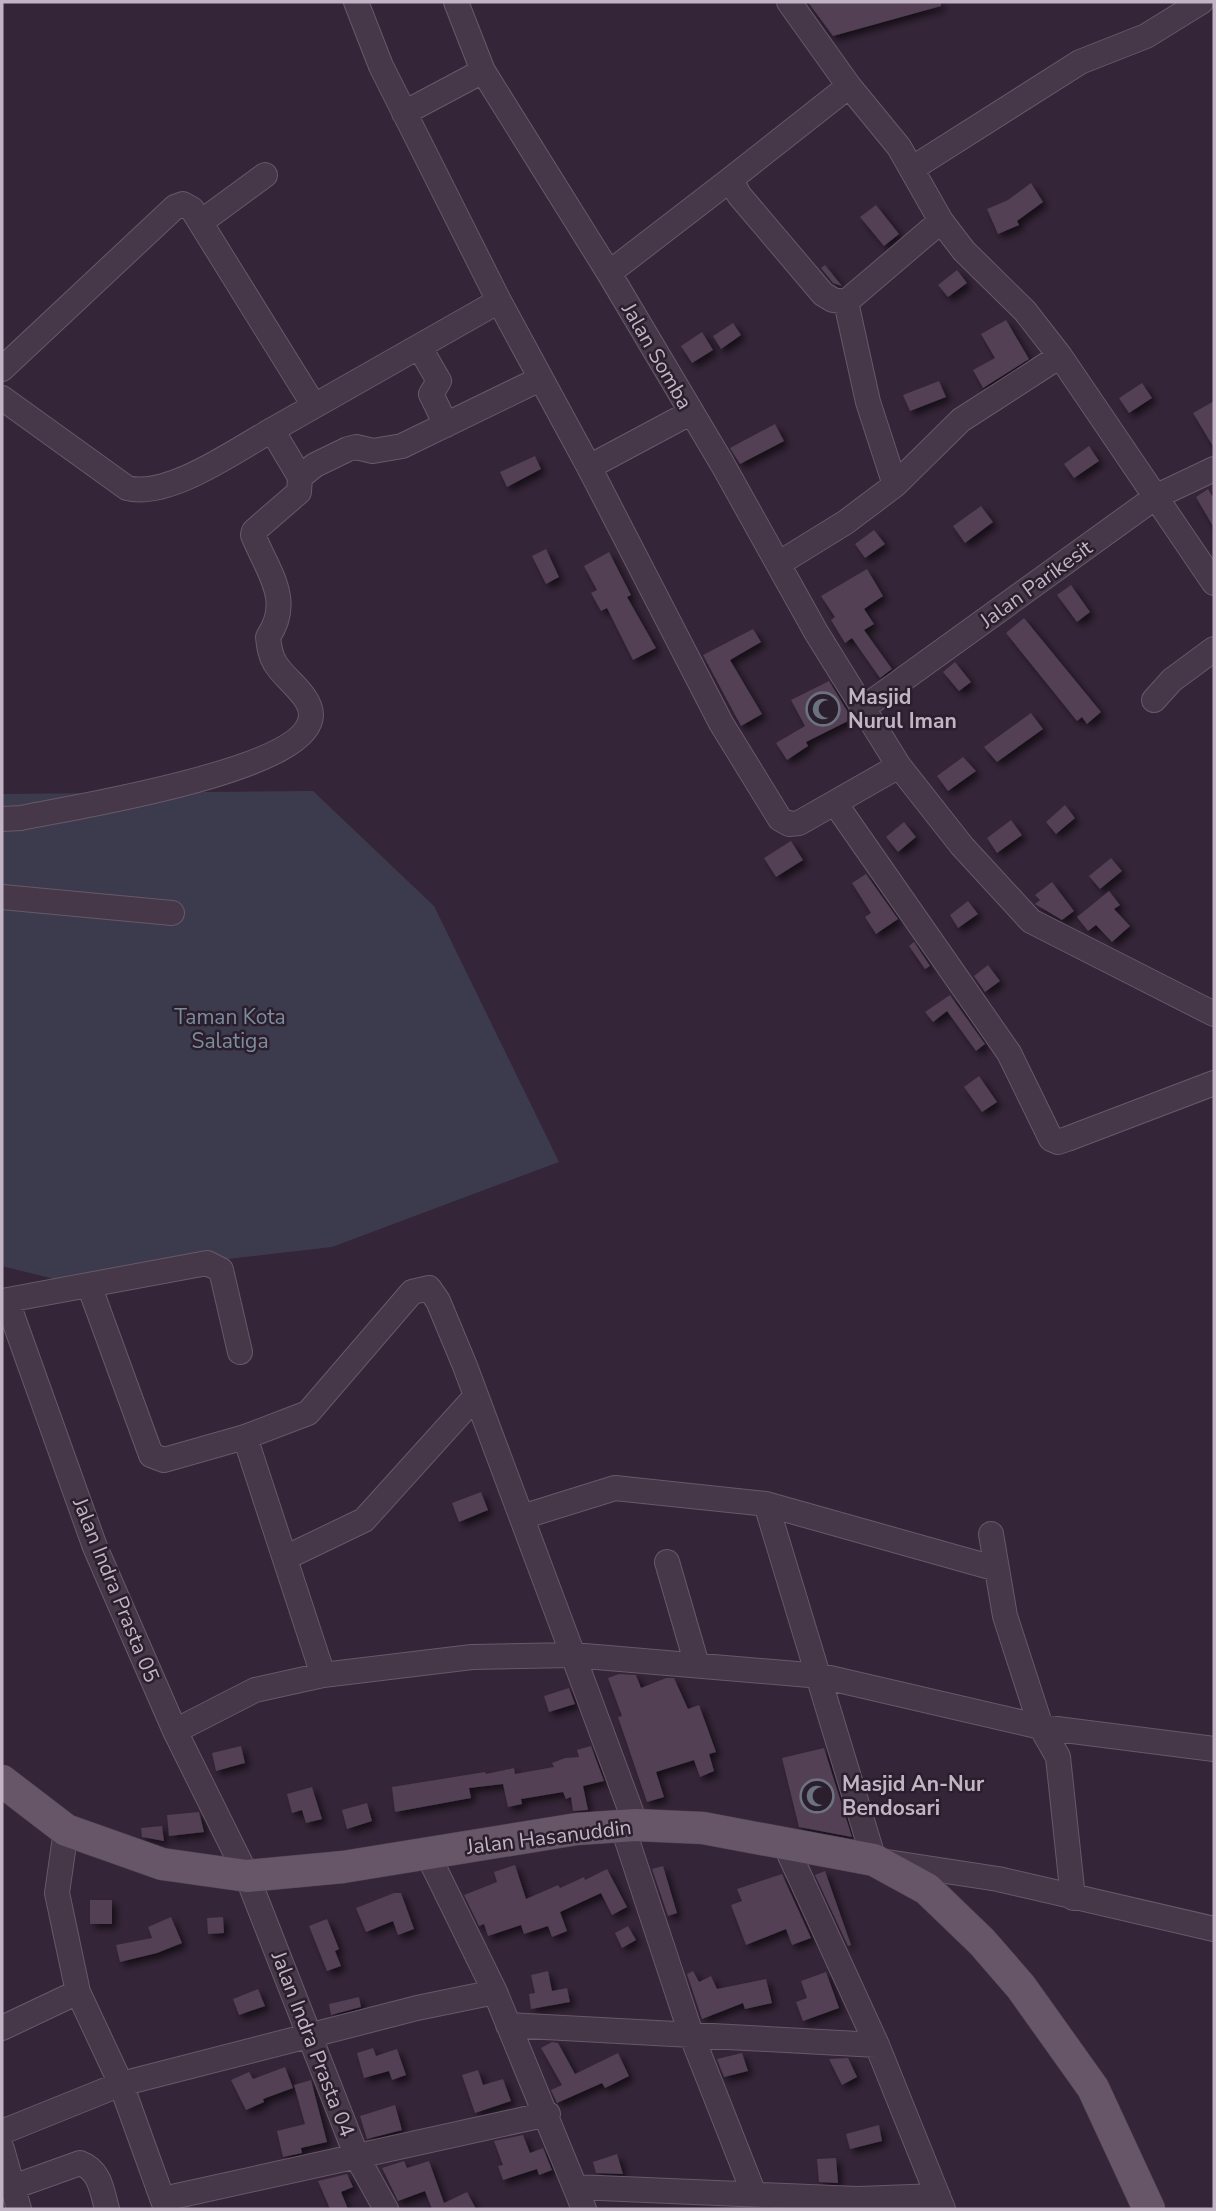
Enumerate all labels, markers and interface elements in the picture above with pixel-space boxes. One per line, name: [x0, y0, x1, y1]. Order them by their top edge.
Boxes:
street label: Jalan Somba: [615, 297, 699, 414]
street label: Jalan Parikesit: [973, 533, 1098, 635]
place label: Masjid Nurul Iman: [848, 683, 957, 735]
mosque icon: Masjid Nurul Iman: [804, 690, 842, 728]
park label: Taman Kota Salatiga: [174, 1003, 286, 1055]
street label: Jalan Indra Prasta 05: [66, 1493, 166, 1686]
place label: Masjid An-Nur Bendosari: [842, 1770, 985, 1822]
mosque icon: Masjid An-Nur Bendosari: [798, 1777, 836, 1815]
street label: Jalan Hasanuddin: [464, 1813, 633, 1861]
street label: Jalan Indra Prasta 04: [264, 1946, 361, 2141]

